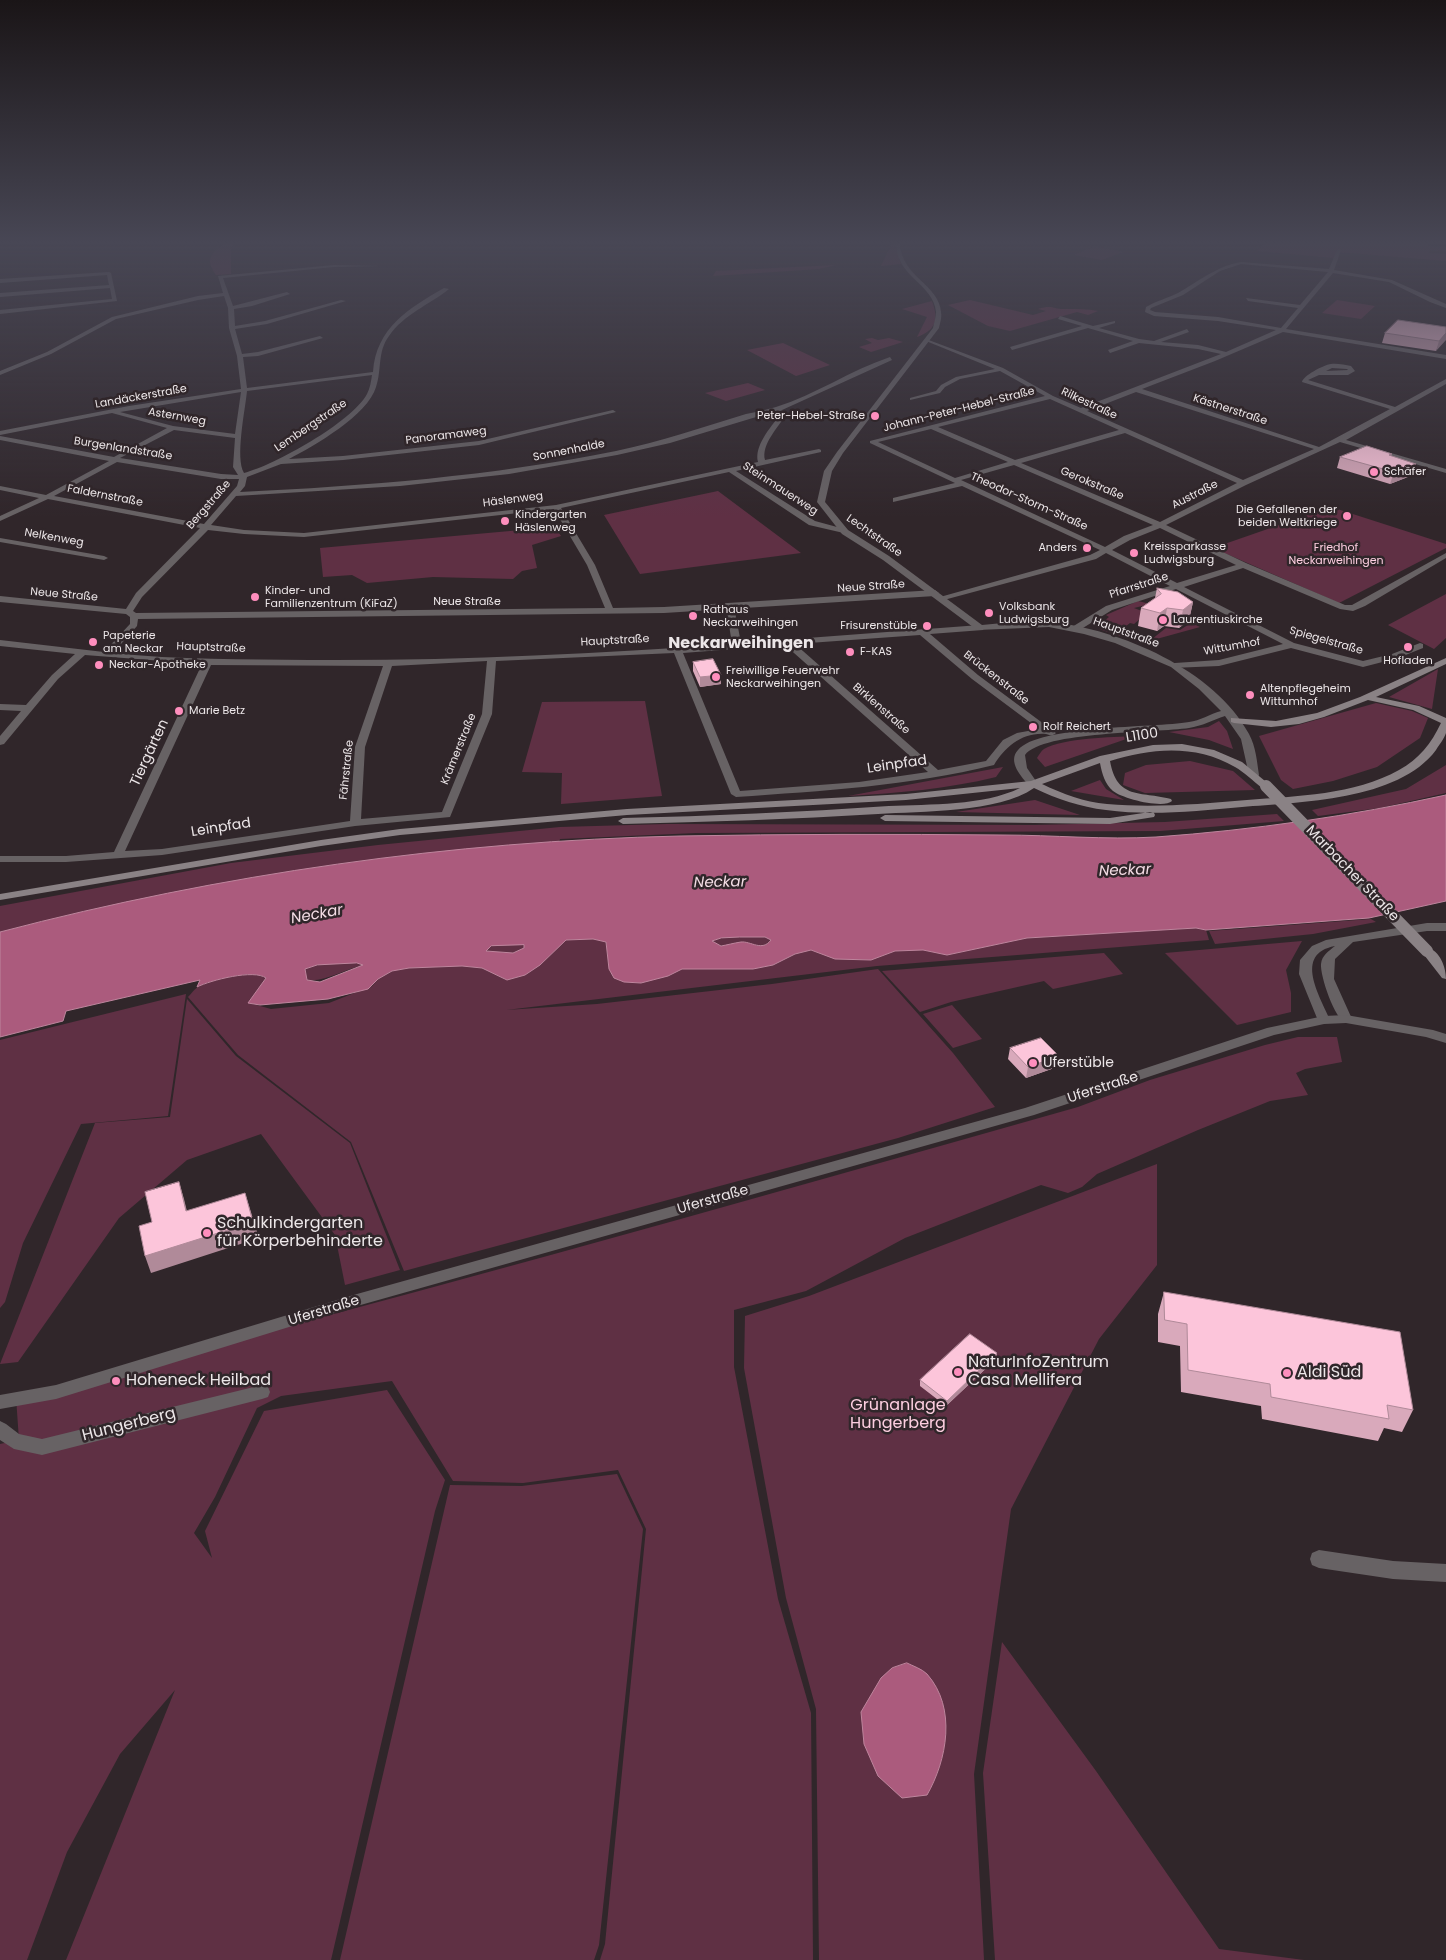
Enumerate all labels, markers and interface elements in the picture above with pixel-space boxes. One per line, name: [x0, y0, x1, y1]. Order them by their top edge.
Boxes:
street label: Landäckerstraße: [94, 382, 188, 412]
street label: Johann-Peter-Hebel-Straße: [882, 385, 1036, 435]
street label: Rilkestraße: [1059, 385, 1119, 423]
street label: Kästnerstraße: [1191, 392, 1269, 428]
street label: Lembergstraße: [272, 397, 350, 455]
street label: Asternweg: [147, 405, 207, 429]
place label: Peter-Hebel-Straße: [757, 409, 865, 423]
marker: Peter-Hebel-Straße: [869, 410, 881, 422]
street label: Panoramaweg: [405, 424, 487, 448]
street label: Burgenlandstraße: [73, 435, 173, 463]
street label: Sonnenhalde: [532, 438, 606, 464]
street label: Steinmauerweg: [740, 460, 820, 518]
street label: Gerokstraße: [1058, 465, 1126, 503]
place label: Schäfer: [1384, 465, 1426, 479]
marker: Schäfer: [1368, 466, 1380, 478]
street label: Theodor-Storm-Straße: [968, 470, 1090, 534]
street label: Bergstraße: [184, 478, 234, 532]
street label: Austraße: [1170, 478, 1220, 512]
street label: Faldernstraße: [66, 482, 144, 510]
street label: Häslenweg: [482, 490, 544, 510]
place label: Die Gefallenen der beiden Weltkriege: [1236, 503, 1337, 529]
place label: Kindergarten Häslenweg: [515, 508, 587, 534]
marker: Die Gefallenen der beiden Weltkriege: [1341, 510, 1353, 522]
street label: Lechtstraße: [844, 512, 904, 560]
marker: Kindergarten Häslenweg: [499, 515, 511, 527]
street label: Nelkenweg: [23, 526, 85, 550]
place label: Kreissparkasse Ludwigsburg: [1144, 540, 1226, 566]
place label: Anders: [1038, 541, 1077, 555]
park label: Friedhof Neckarweihingen: [1288, 541, 1384, 567]
marker: Anders: [1081, 542, 1093, 554]
marker: Kreissparkasse Ludwigsburg: [1128, 547, 1140, 559]
street label: Pfarrstraße: [1108, 570, 1170, 602]
street label: Neue Straße: [837, 578, 905, 596]
place label: Kinder- und Familienzentrum (KiFaZ): [265, 584, 398, 610]
street label: Neue Straße: [30, 585, 98, 605]
marker: Kinder- und Familienzentrum (KiFaZ): [249, 591, 261, 603]
street label: Neue Straße: [433, 595, 501, 609]
place label: Volksbank Ludwigsburg: [999, 600, 1069, 626]
place label: Rathaus Neckarweihingen: [703, 603, 798, 629]
marker: Volksbank Ludwigsburg: [983, 607, 995, 619]
marker: Rathaus Neckarweihingen: [687, 610, 699, 622]
place label: Laurentiuskirche: [1173, 613, 1263, 627]
marker: Laurentiuskirche: [1157, 614, 1169, 626]
street label: Hauptstraße: [1091, 615, 1161, 651]
place label: Frisurenstüble: [840, 619, 917, 633]
marker: Frisurenstüble: [921, 620, 933, 632]
street label: Spiegelstraße: [1288, 624, 1364, 658]
place label: Papeterie am Neckar: [103, 629, 163, 655]
street label: Hauptstraße: [580, 633, 650, 649]
district label: Neckarweihingen: [668, 634, 814, 654]
marker: Papeterie am Neckar: [87, 636, 99, 648]
street label: Wittumhof: [1203, 636, 1261, 658]
street label: Hauptstraße: [176, 640, 246, 656]
marker: Hofladen: [1402, 641, 1414, 653]
place label: F-KAS: [860, 645, 892, 659]
marker: F-KAS: [844, 646, 856, 658]
street label: Brückenstraße: [961, 648, 1031, 708]
place label: Hofladen: [1383, 654, 1433, 668]
place label: Neckar-Apotheke: [109, 658, 206, 672]
marker: Neckar-Apotheke: [93, 659, 105, 671]
place label: Freiwillige Feuerwehr Neckarweihingen: [726, 664, 840, 690]
marker: Freiwillige Feuerwehr Neckarweihingen: [710, 671, 722, 683]
street label: Birklenstraße: [850, 681, 912, 737]
place label: Altenpflegeheim Wittumhof: [1260, 682, 1351, 708]
marker: Altenpflegeheim Wittumhof: [1244, 689, 1256, 701]
place label: Marie Betz: [189, 704, 245, 718]
marker: Marie Betz: [173, 705, 185, 717]
street label: Krämerstraße: [439, 711, 479, 787]
street label: Tiergärten: [127, 717, 173, 789]
place label: Rolf Reichert: [1043, 720, 1111, 734]
marker: Rolf Reichert: [1027, 721, 1039, 733]
street label: L1100: [1125, 725, 1159, 747]
street label: Fährstraße: [337, 740, 357, 800]
street label: Leinpfad: [866, 752, 928, 778]
street label: Leinpfad: [190, 815, 252, 841]
street label: Marbacher Straße: [1302, 822, 1402, 926]
water label: Neckar: [1098, 861, 1152, 881]
water label: Neckar: [694, 874, 746, 892]
water label: Neckar: [290, 902, 344, 928]
place label: Uferstüble: [1043, 1055, 1114, 1071]
marker: Uferstüble: [1027, 1057, 1039, 1069]
street label: Uferstraße: [1066, 1069, 1140, 1107]
street label: Uferstraße: [675, 1182, 751, 1218]
place label: Schulkindergarten für Körperbehinderte: [217, 1214, 383, 1252]
marker: Schulkindergarten für Körperbehinderte: [201, 1227, 213, 1239]
street label: Uferstraße: [287, 1292, 361, 1330]
place label: NaturInfoZentrum Casa Mellifera: [968, 1353, 1109, 1391]
place label: Aldi Süd: [1297, 1363, 1361, 1383]
marker: NaturInfoZentrum Casa Mellifera: [952, 1366, 964, 1378]
marker: Aldi Süd: [1281, 1367, 1293, 1379]
place label: Hoheneck Heilbad: [126, 1371, 271, 1391]
marker: Hoheneck Heilbad: [110, 1375, 122, 1387]
park label: Grünanlage Hungerberg: [850, 1396, 946, 1434]
street label: Hungerberg: [80, 1404, 178, 1446]

